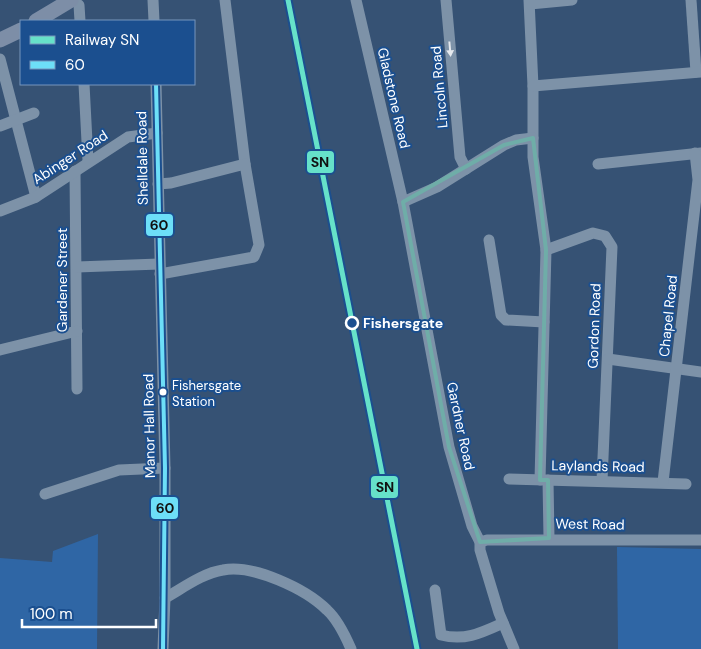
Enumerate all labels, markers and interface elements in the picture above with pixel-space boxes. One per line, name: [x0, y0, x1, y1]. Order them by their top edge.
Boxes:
legend: [20, 20, 195, 85]
text: Railway SN: [65, 30, 139, 50]
one-way arrow: [447, 41, 455, 57]
street label: Lincoln Road: [426, 45, 452, 129]
street label: Gladstone Road: [374, 46, 414, 150]
text: 60: [65, 55, 85, 75]
street label: Shelldale Road: [132, 111, 152, 205]
street label: Abinger Road: [29, 126, 111, 188]
line badge: SN: [306, 150, 335, 174]
text: SN: [311, 153, 329, 171]
line badge: 60: [145, 213, 174, 237]
text: 60: [150, 216, 169, 234]
street label: Gardener Street: [53, 228, 71, 332]
street label: Chapel Road: [655, 274, 681, 358]
street label: Gordon Road: [584, 283, 604, 369]
place label: Fishersgate: [363, 314, 443, 332]
marker: Fishersgate: [345, 316, 359, 330]
street label: Manor Hall Road: [139, 374, 159, 478]
place label: Fishersgate Station: [172, 377, 241, 410]
street label: Gardner Road: [443, 380, 479, 472]
marker: Fishersgate Station: [158, 387, 168, 397]
street label: Laylands Road: [551, 456, 645, 476]
line badge: SN: [370, 475, 399, 499]
text: SN: [376, 478, 394, 496]
line badge: 60: [150, 496, 179, 520]
text: 60: [156, 499, 175, 517]
street label: West Road: [555, 514, 625, 534]
scale bar: [22, 596, 156, 628]
text: 100 m: [30, 604, 73, 624]

